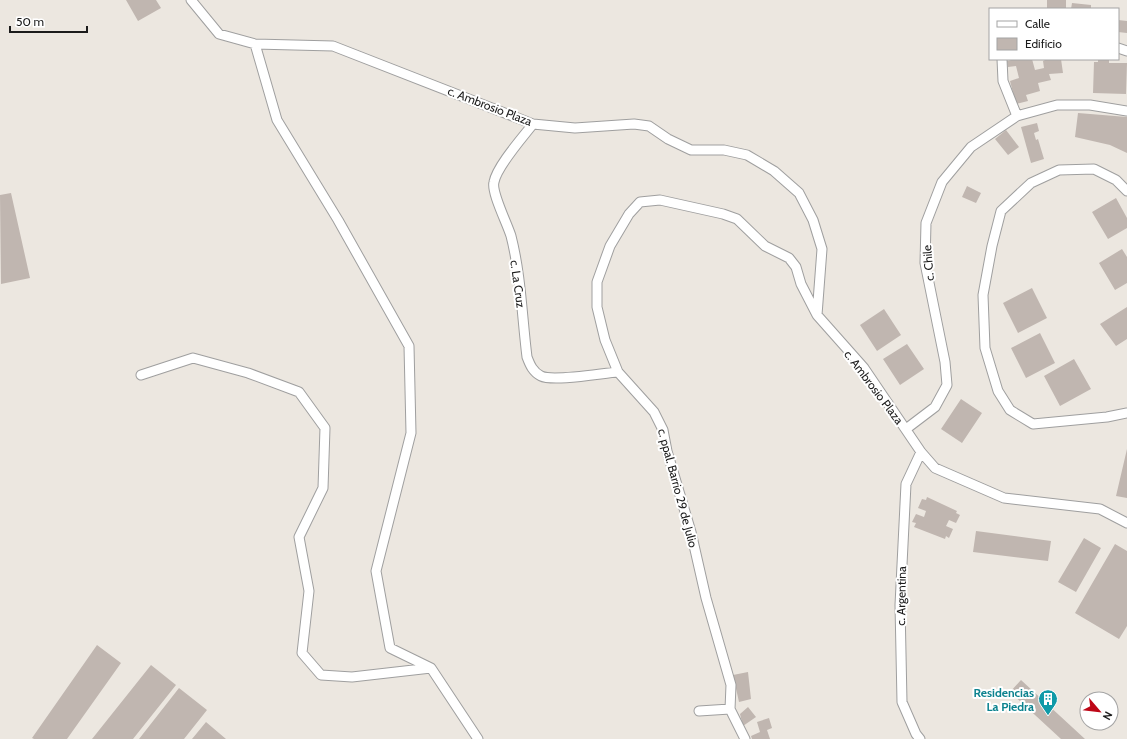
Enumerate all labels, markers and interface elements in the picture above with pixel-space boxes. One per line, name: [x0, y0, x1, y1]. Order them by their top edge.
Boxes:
scale bar: [10, 8, 87, 34]
legend: [989, 8, 1119, 60]
text: 50 m: [16, 14, 44, 29]
text: Calle: [1025, 16, 1050, 31]
text: Edificio: [1025, 36, 1062, 51]
street label: c. Ambrosio Plaza: [446, 83, 534, 129]
street label: c. Chile: [919, 244, 937, 282]
street label: c. La Cruz: [507, 259, 529, 309]
street label: c. Ambrosio Plaza: [841, 347, 907, 427]
street label: c. ppal. Barrio 29 de Julio: [655, 427, 701, 550]
street label: c. Argentina: [893, 566, 909, 626]
place label: Residencias La Piedra: [974, 685, 1034, 714]
building icon: Residencias La Piedra: [1037, 688, 1059, 716]
north arrow: [1079, 691, 1119, 731]
text: N: [1100, 709, 1116, 722]

